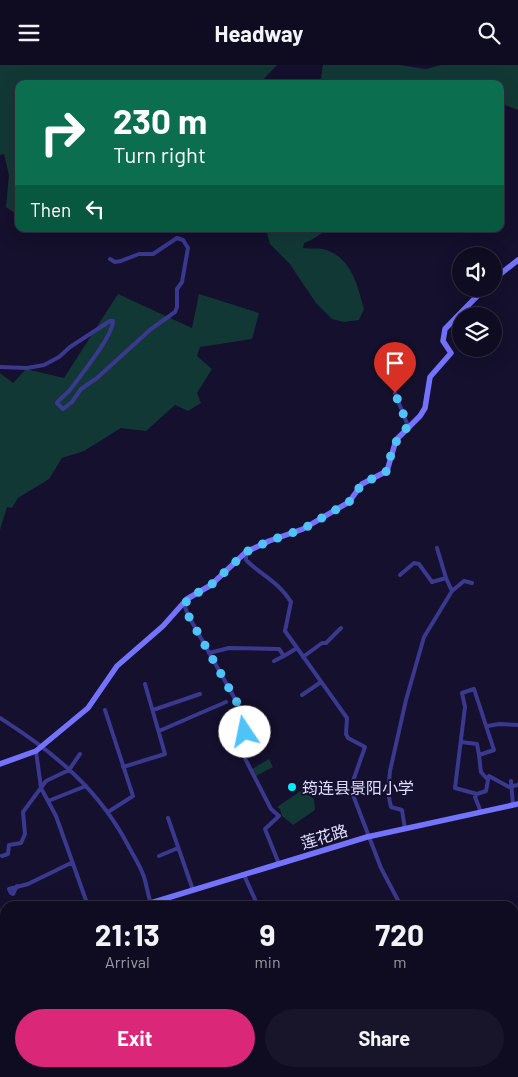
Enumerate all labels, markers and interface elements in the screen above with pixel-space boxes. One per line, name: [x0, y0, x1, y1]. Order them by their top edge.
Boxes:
icon: menu: [15, 19, 43, 47]
icon: search: [475, 19, 503, 47]
text: Headway: [215, 20, 303, 46]
text: 230 m: [113, 99, 207, 141]
icon: right: [30, 100, 95, 165]
text: Turn right: [113, 141, 206, 167]
icon: left: [81, 195, 109, 223]
text: Then: [30, 198, 71, 221]
map controls: [452, 247, 502, 357]
button: sound: [452, 247, 502, 297]
button: layers: [452, 307, 502, 357]
pin: [374, 342, 416, 393]
icon: arrive: [381, 349, 409, 377]
position arrow: [218, 705, 270, 757]
place label: 筠连县景阳小学: [302, 778, 414, 797]
marker: 筠连县景阳小学: [286, 781, 298, 793]
street label: 莲花路: [298, 820, 350, 852]
text: 21:13: [95, 916, 160, 952]
text: 9: [260, 916, 276, 952]
text: 720: [375, 916, 424, 952]
text: Arrival: [105, 952, 150, 971]
text: min: [255, 952, 281, 971]
text: m: [393, 952, 406, 971]
button: Exit: [15, 1009, 255, 1067]
button: Share: [265, 1009, 504, 1067]

